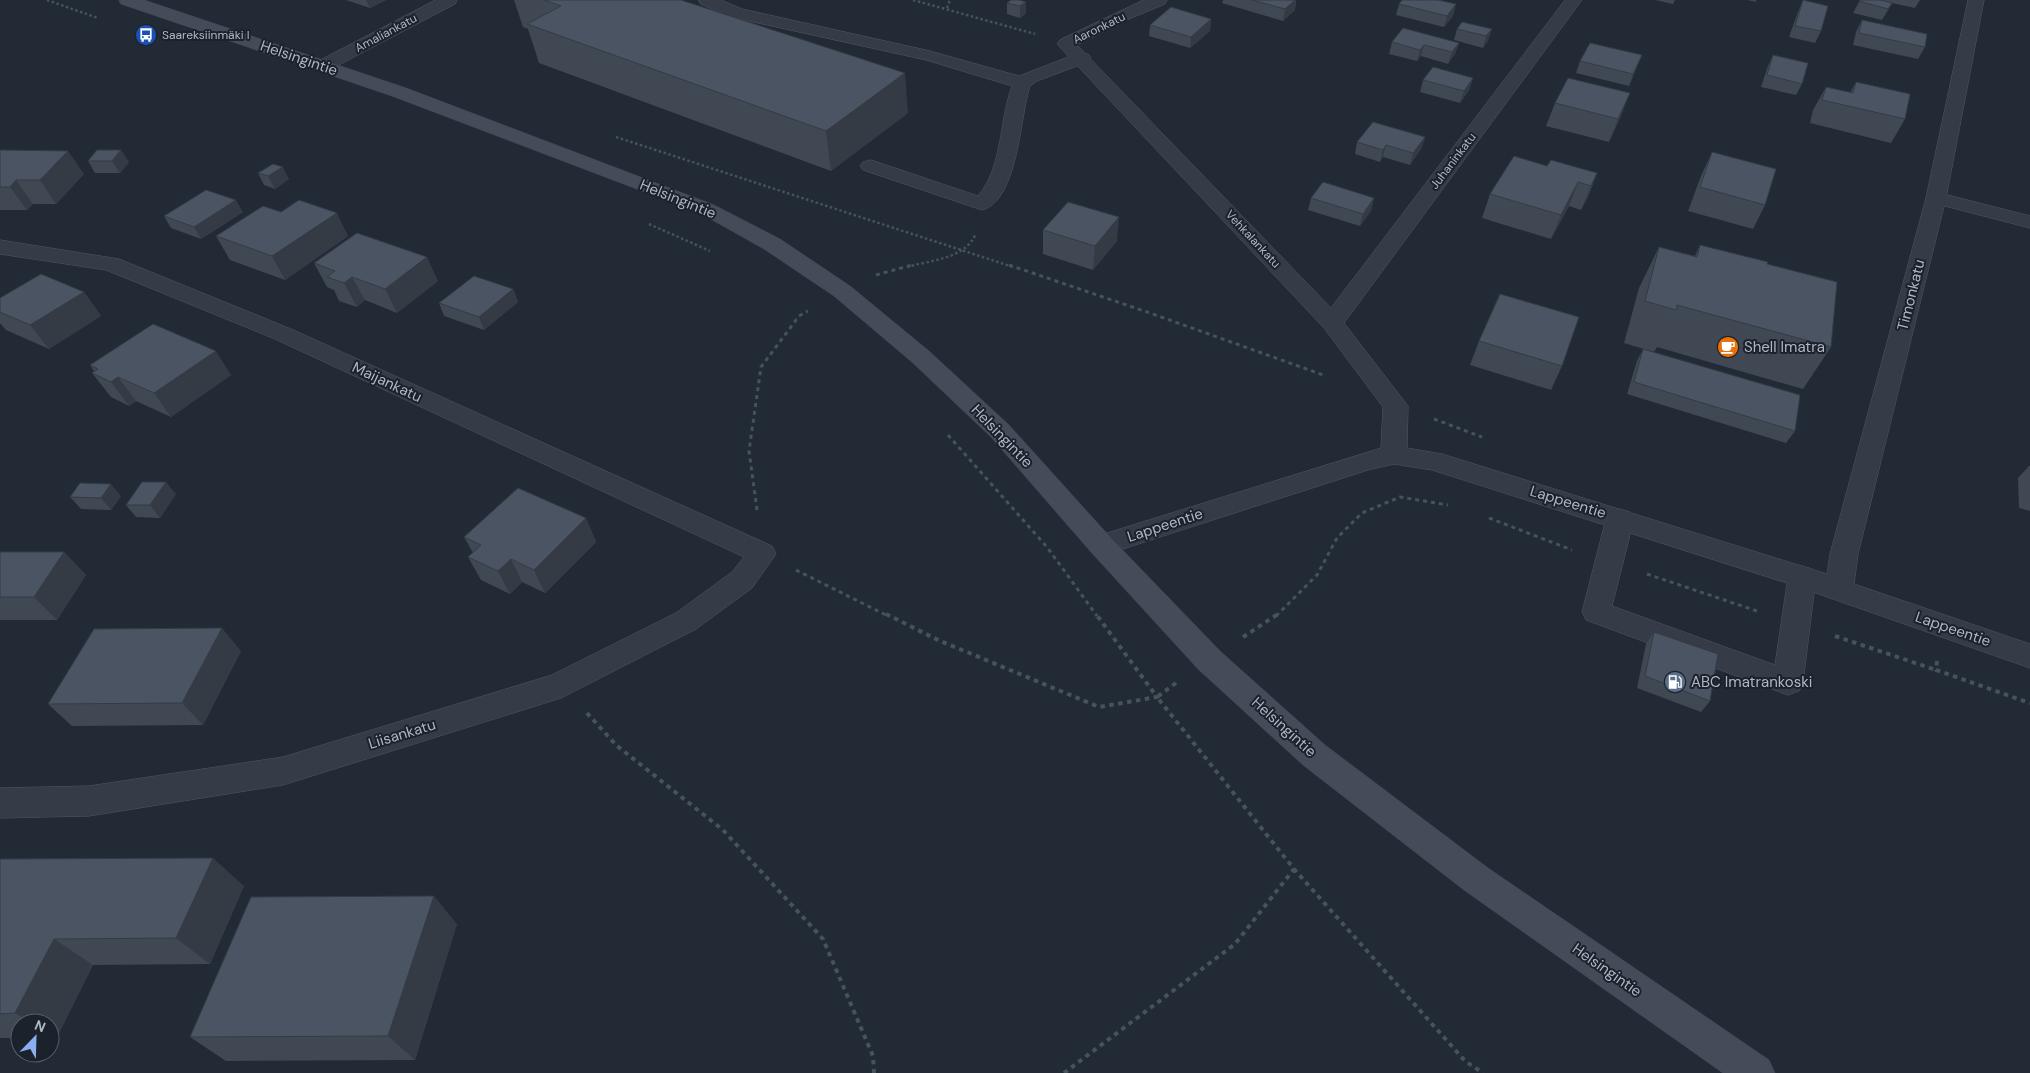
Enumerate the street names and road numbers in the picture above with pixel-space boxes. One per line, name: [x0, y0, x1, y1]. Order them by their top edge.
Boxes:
street label: Aaronkatu: [1070, 8, 1128, 48]
street label: Amaliankatu: [352, 10, 420, 56]
street label: Helsingintie: [258, 35, 340, 81]
street label: Juhaninkatu: [1426, 129, 1480, 193]
street label: Helsingintie: [637, 175, 719, 223]
street label: Vehkalankatu: [1222, 207, 1284, 271]
street label: Timonkatu: [1892, 257, 1930, 333]
street label: Maijankatu: [349, 357, 425, 407]
street label: Helsingintie: [967, 400, 1037, 472]
street label: Lappeentie: [1528, 481, 1608, 523]
street label: Lappeentie: [1125, 503, 1205, 547]
street label: Lappeentie: [1913, 607, 1993, 651]
street label: Helsingintie: [1247, 693, 1321, 761]
street label: Liisankatu: [366, 714, 438, 754]
street label: Helsingintie: [1568, 939, 1646, 1001]

